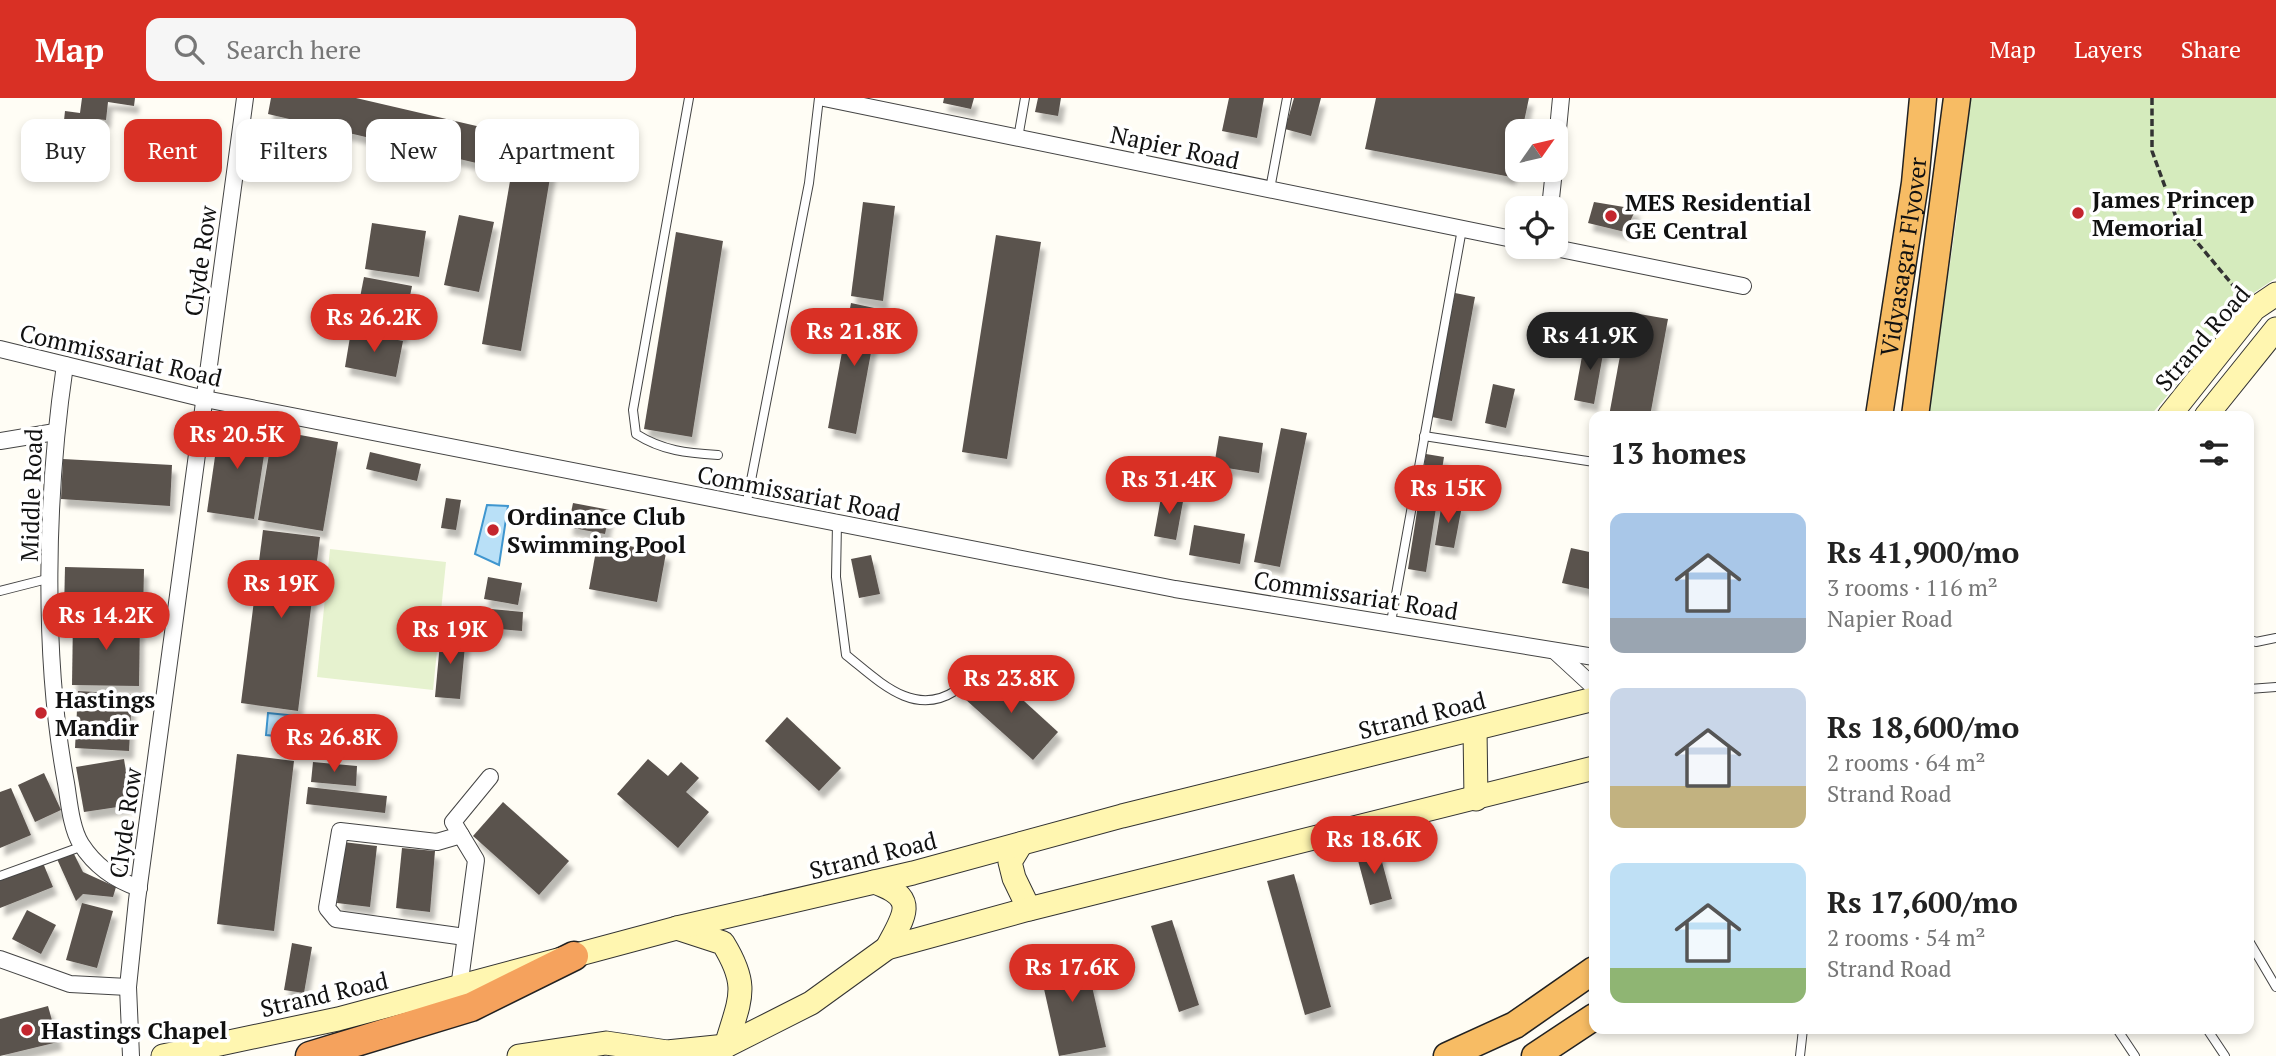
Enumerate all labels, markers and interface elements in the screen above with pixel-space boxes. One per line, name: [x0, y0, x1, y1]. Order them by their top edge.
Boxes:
search box: [146, 18, 636, 81]
text: Map: [35, 28, 104, 71]
icon: search: [170, 30, 208, 68]
text: Search here: [226, 32, 361, 66]
text: Map: [1989, 33, 2036, 65]
text: Layers: [2074, 33, 2143, 65]
text: Share: [2181, 33, 2241, 65]
street label: Napier Road: [1108, 118, 1242, 176]
chip: Buy: [21, 119, 110, 182]
chip: Rent: [124, 119, 222, 182]
chip: Filters: [236, 119, 352, 182]
chip: New: [366, 119, 461, 182]
chip: Apartment: [475, 119, 639, 182]
north arrow: [1505, 119, 1568, 182]
map controls: [1505, 119, 1568, 259]
street label: Vidyasagar Flyover: [1872, 155, 1933, 359]
place label: James Princep Memorial: [2092, 183, 2254, 243]
place label: MES Residential GE Central: [1625, 186, 1811, 246]
button: locate: [1505, 196, 1568, 259]
street label: Clyde Row: [176, 203, 224, 318]
marker: James Princep Memorial: [2070, 205, 2086, 221]
marker: MES Residential GE Central: [1603, 208, 1619, 224]
street label: Strand Road: [2147, 278, 2257, 398]
pin: Rs 26.2K: [302, 294, 446, 354]
text: Rs 26.2K: [327, 301, 421, 332]
pin: Rs 21.8K: [782, 308, 926, 368]
pin: Rs 41.9K: [1518, 313, 1662, 372]
text: Rs 21.8K: [807, 315, 901, 346]
street label: Commissariat Road: [17, 316, 225, 394]
text: Rs 41.9K: [1543, 319, 1637, 350]
pin: Rs 20.5K: [165, 412, 309, 471]
text: Rs 20.5K: [190, 418, 284, 449]
street label: Middle Road: [13, 428, 49, 562]
text: 13 homes: [1610, 433, 1746, 473]
icon: filters: [2195, 434, 2233, 472]
pin: Rs 31.4K: [1097, 456, 1241, 516]
street label: Commissariat Road: [695, 458, 903, 528]
text: Rs 31.4K: [1122, 463, 1216, 494]
pin: Rs 15K: [1391, 466, 1505, 525]
text: Rs 15K: [1411, 472, 1485, 503]
place label: Ordinance Club Swimming Pool: [507, 500, 686, 560]
marker: Ordinance Club Swimming Pool: [485, 522, 501, 538]
text: Rs 41,900/mo: [1827, 532, 2019, 572]
icon: home: [1666, 541, 1750, 625]
pin: Rs 19K: [224, 560, 338, 620]
street label: Commissariat Road: [1251, 563, 1461, 627]
text: Rs 19K: [244, 567, 318, 598]
text: 3 rooms · 116 m²: [1827, 572, 1998, 603]
pin: Rs 14.2K: [34, 592, 178, 652]
text: Rs 14.2K: [59, 599, 153, 630]
text: Napier Road: [1827, 603, 1953, 634]
pin: Rs 19K: [393, 606, 507, 666]
text: Rs 19K: [413, 613, 487, 644]
pin: Rs 23.8K: [939, 656, 1083, 715]
text: Rs 23.8K: [964, 662, 1058, 693]
place label: Hastings Mandir: [55, 683, 155, 743]
street label: Strand Road: [1355, 684, 1489, 746]
marker: Hastings Mandir: [33, 705, 49, 721]
text: Rs 18,600/mo: [1827, 707, 2019, 747]
pin: Rs 26.8K: [262, 714, 406, 774]
icon: home: [1666, 716, 1750, 800]
text: Rs 26.8K: [287, 721, 381, 752]
text: 2 rooms · 64 m²: [1827, 747, 1986, 778]
street label: Clyde Row: [101, 765, 149, 880]
text: Strand Road: [1827, 778, 1952, 809]
pin: Rs 18.6K: [1302, 816, 1446, 876]
text: Rs 18.6K: [1327, 823, 1421, 854]
street label: Strand Road: [806, 824, 940, 886]
text: Rs 17,600/mo: [1827, 882, 2018, 922]
icon: home: [1666, 891, 1750, 975]
text: 2 rooms · 54 m²: [1827, 922, 1986, 953]
pin: Rs 17.6K: [1000, 944, 1144, 1004]
text: Rs 17.6K: [1025, 951, 1119, 982]
text: Strand Road: [1827, 953, 1952, 984]
street label: Strand Road: [257, 964, 391, 1024]
place label: Hastings Chapel: [41, 1014, 227, 1046]
marker: Hastings Chapel: [19, 1022, 35, 1038]

